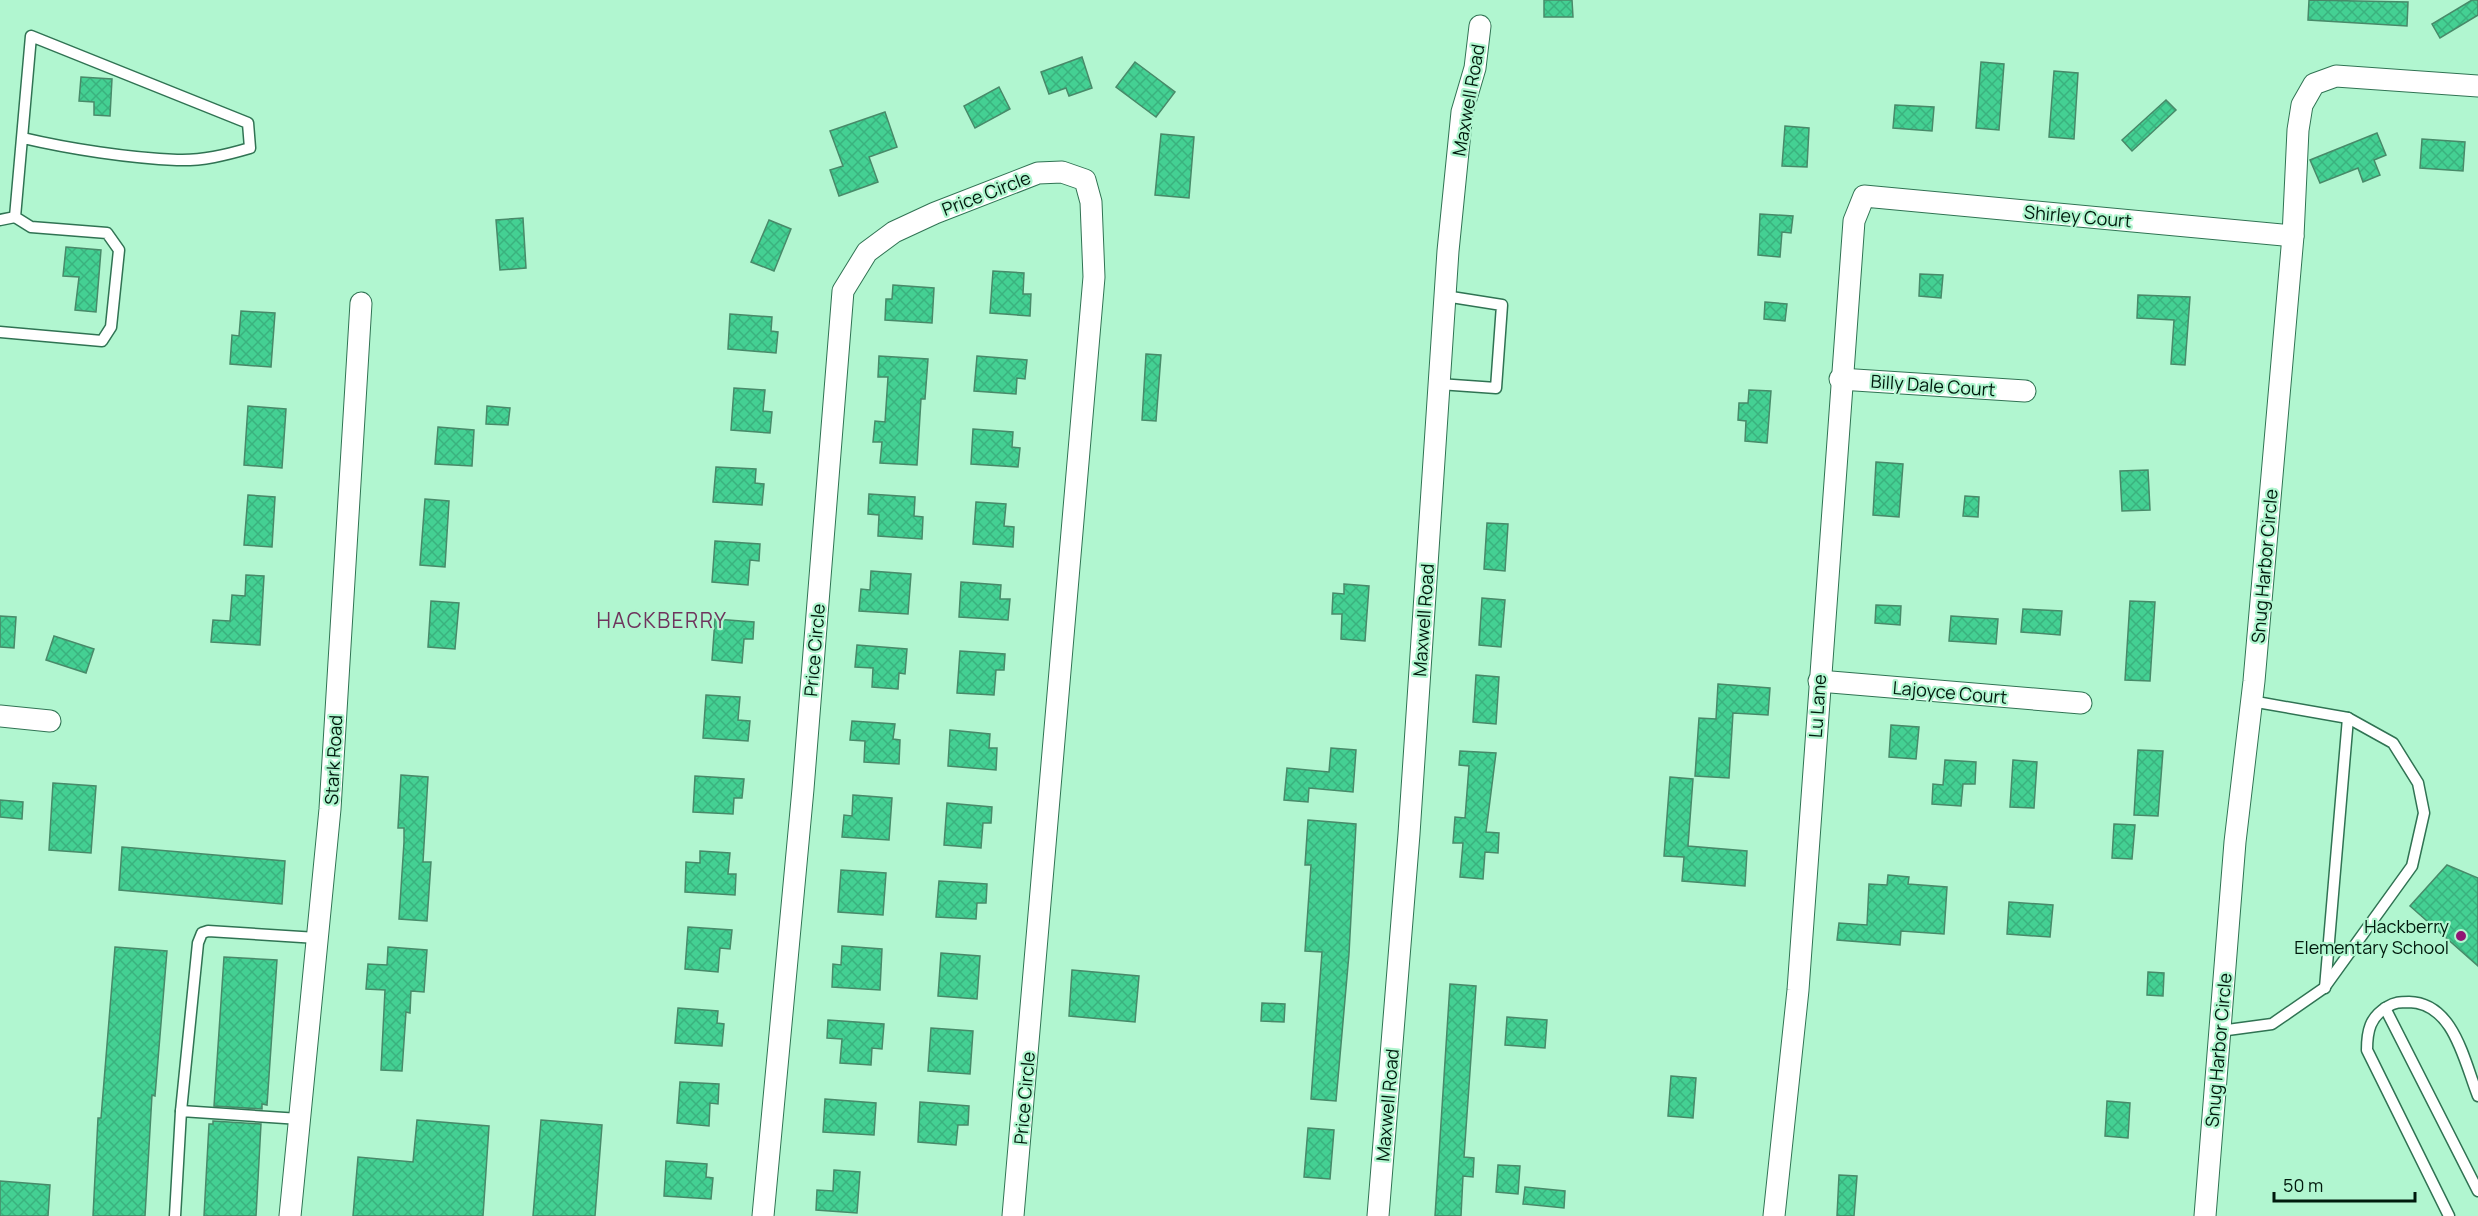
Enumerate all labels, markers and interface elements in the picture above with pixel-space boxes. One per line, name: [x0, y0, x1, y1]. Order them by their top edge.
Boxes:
street label: Maxwell Road: [1446, 42, 1490, 158]
street label: Price Circle: [938, 165, 1034, 221]
street label: Shirley Court: [2023, 199, 2133, 233]
street label: Billy Dale Court: [1870, 369, 1996, 401]
street label: Snug Harbor Circle: [2245, 488, 2283, 644]
street label: Maxwell Road: [1407, 563, 1439, 677]
street label: Price Circle: [798, 603, 830, 697]
district label: HACKBERRY: [596, 606, 728, 634]
street label: Lu Lane: [1803, 673, 1831, 739]
street label: Lajoyce Court: [1892, 675, 2008, 709]
street label: Stark Road: [319, 714, 347, 806]
place label: Hackberry Elementary School: [2294, 914, 2449, 959]
marker: Hackberry Elementary School: [2454, 929, 2468, 943]
street label: Snug Harbor Circle: [2199, 972, 2237, 1128]
street label: Maxwell Road: [1370, 1048, 1404, 1162]
street label: Price Circle: [1008, 1051, 1040, 1145]
scale bar: [2274, 1165, 2415, 1203]
text: 50 m: [2283, 1173, 2323, 1197]

